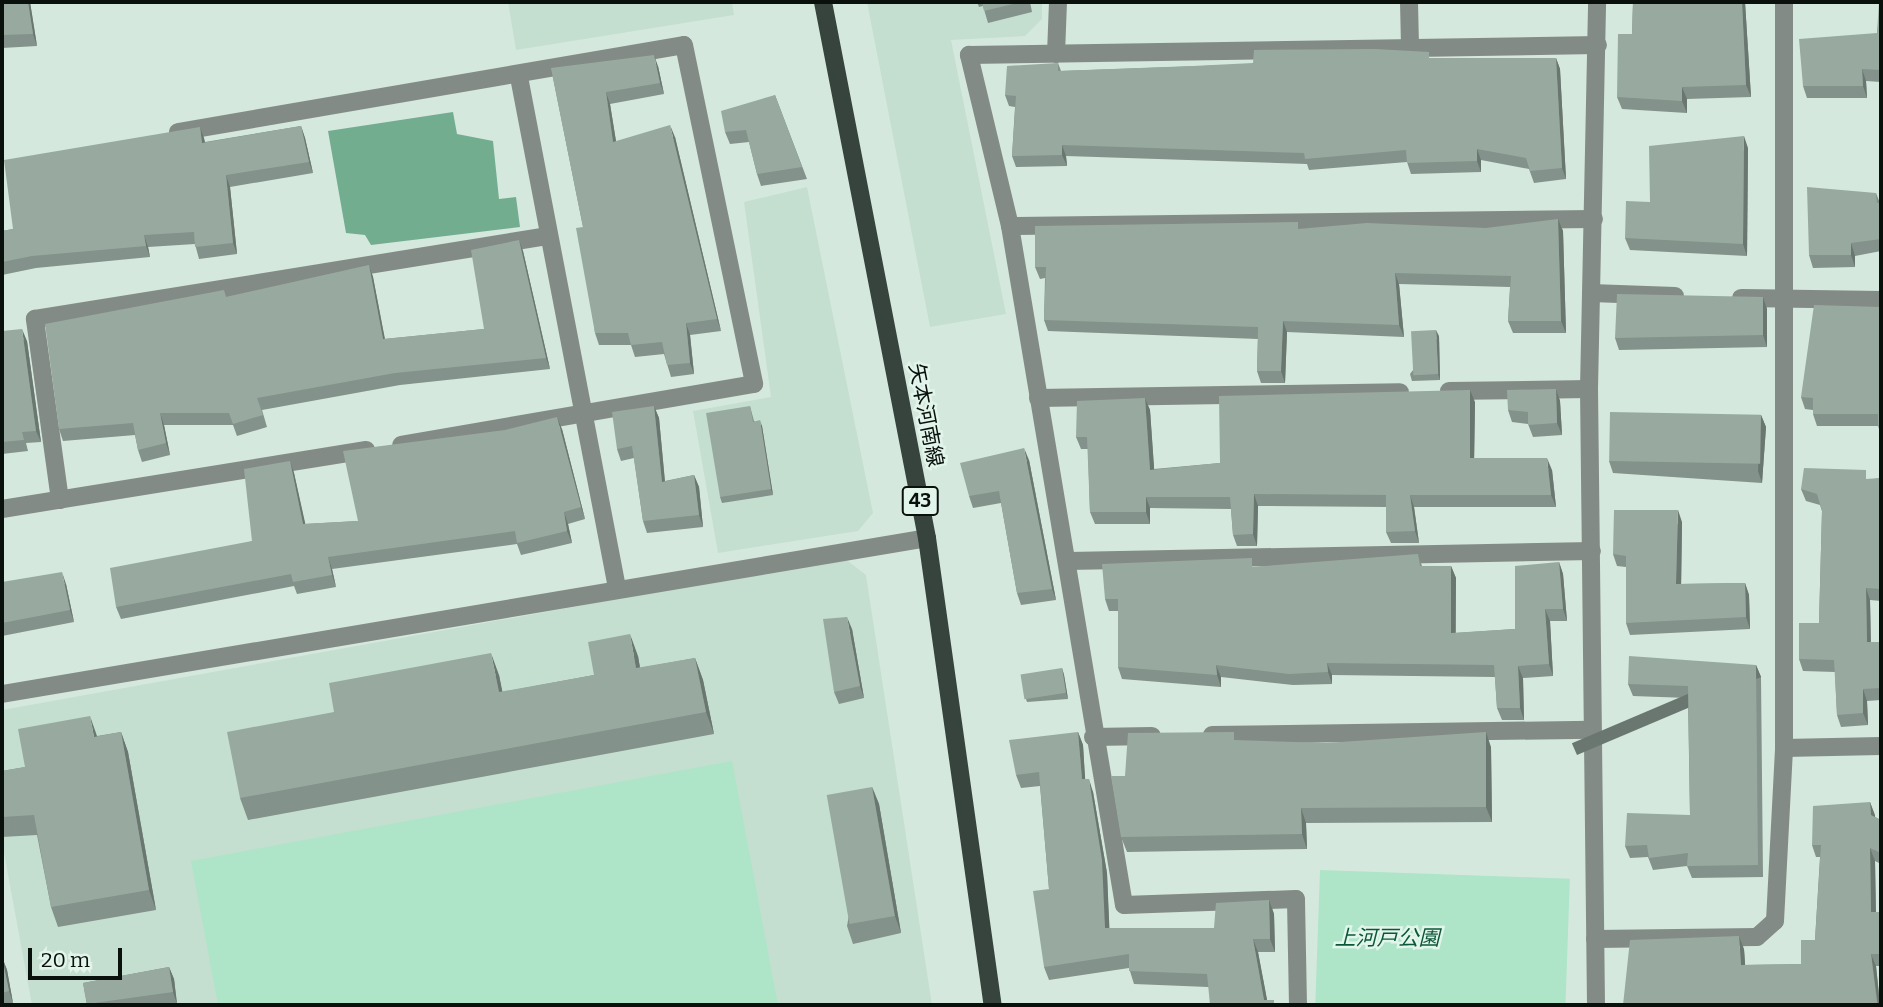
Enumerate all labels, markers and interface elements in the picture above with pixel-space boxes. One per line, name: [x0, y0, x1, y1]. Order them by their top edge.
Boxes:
street label: 矢本河南線: [904, 361, 948, 469]
road number: 43: [901, 486, 939, 516]
park label: 上河戸公園: [1335, 925, 1439, 951]
scale bar: [32, 934, 126, 978]
text: 20 m: [41, 947, 90, 973]

